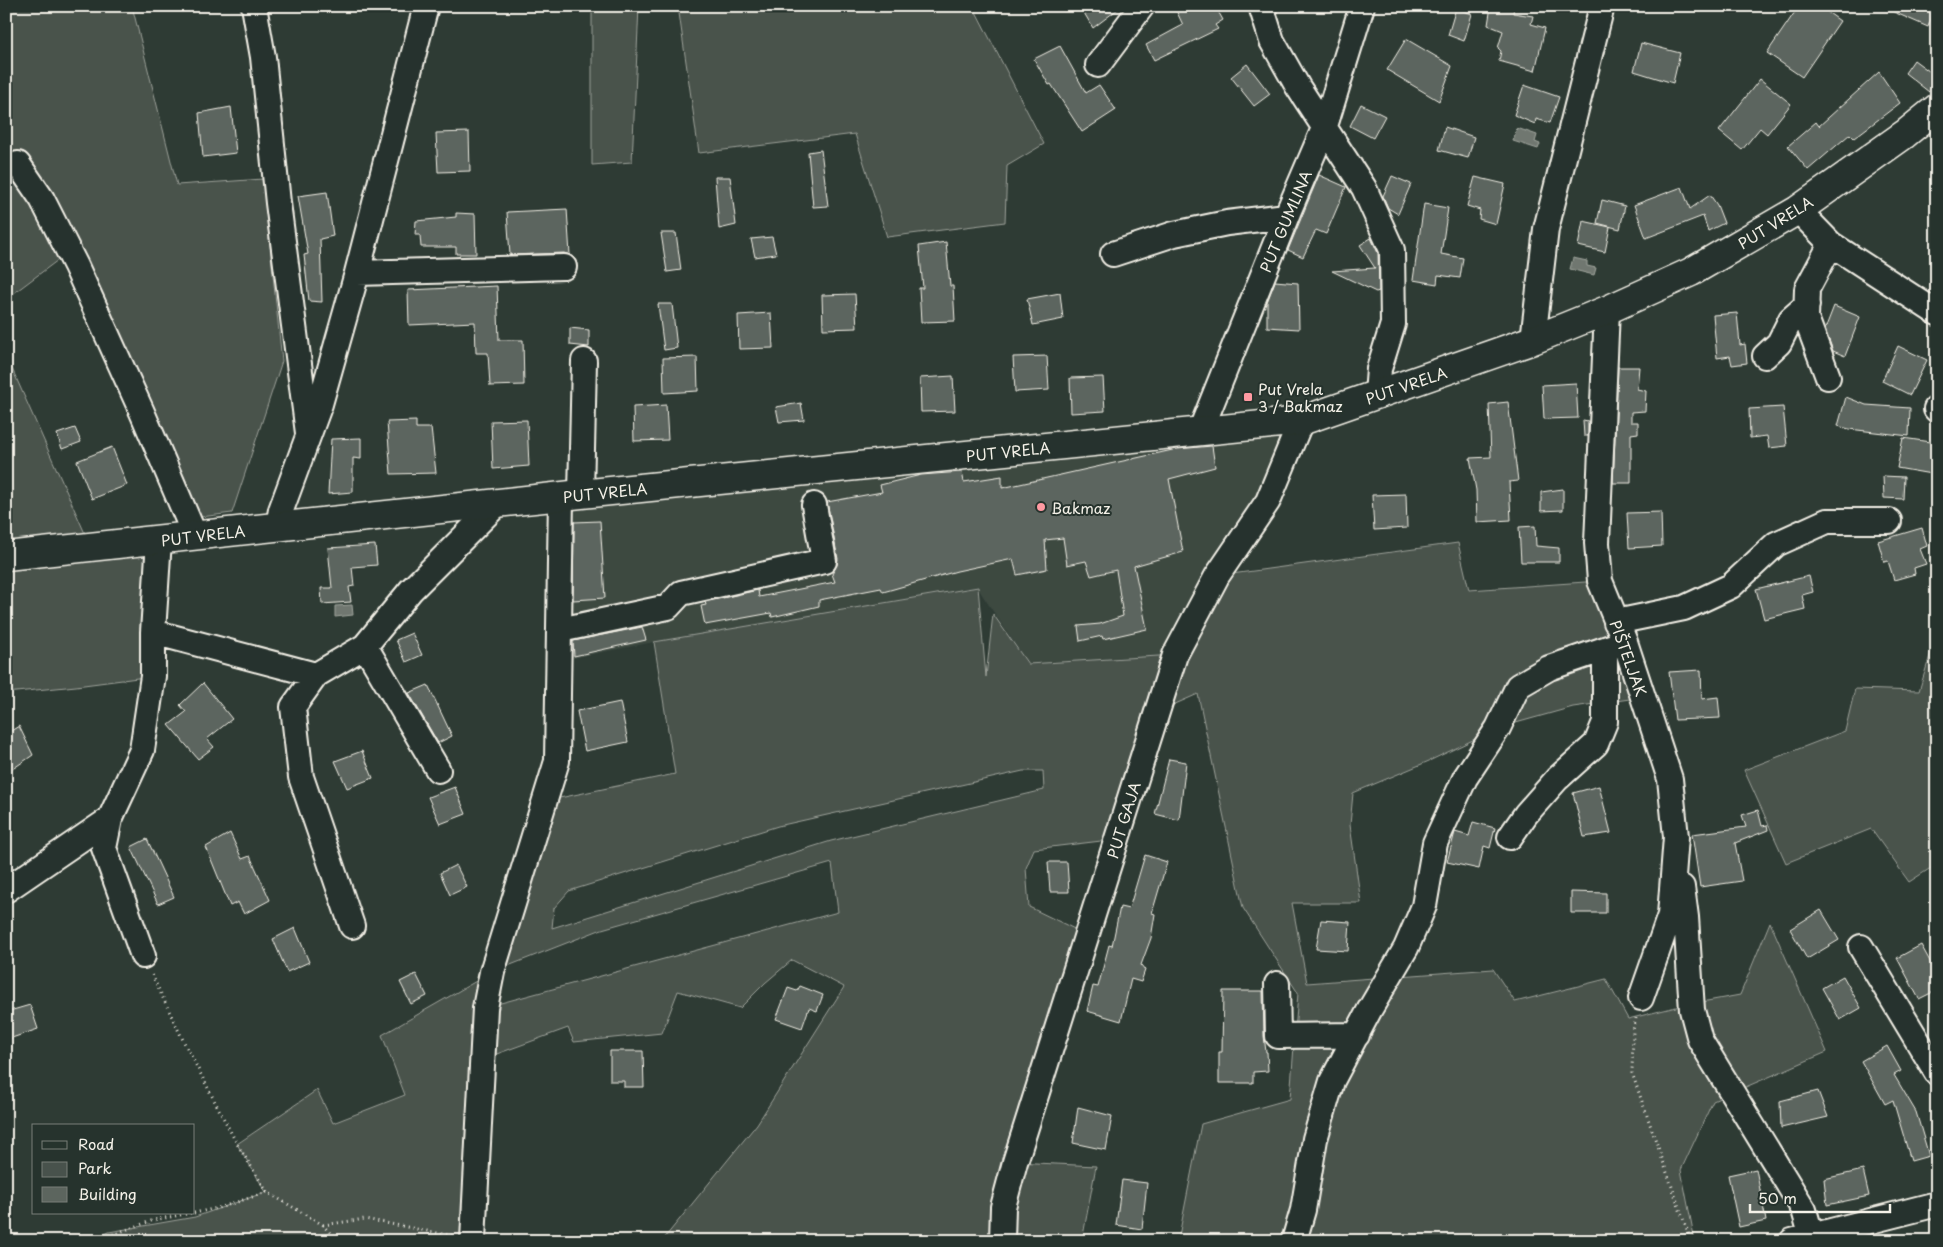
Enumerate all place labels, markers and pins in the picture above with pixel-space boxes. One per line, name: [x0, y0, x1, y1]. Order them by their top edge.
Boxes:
place label: Put Vrela 3 / Bakmaz: [1258, 377, 1343, 417]
marker: Put Vrela 3 / Bakmaz: [1242, 391, 1254, 403]
place label: Bakmaz: [1051, 496, 1110, 519]
marker: Bakmaz: [1035, 501, 1047, 513]

